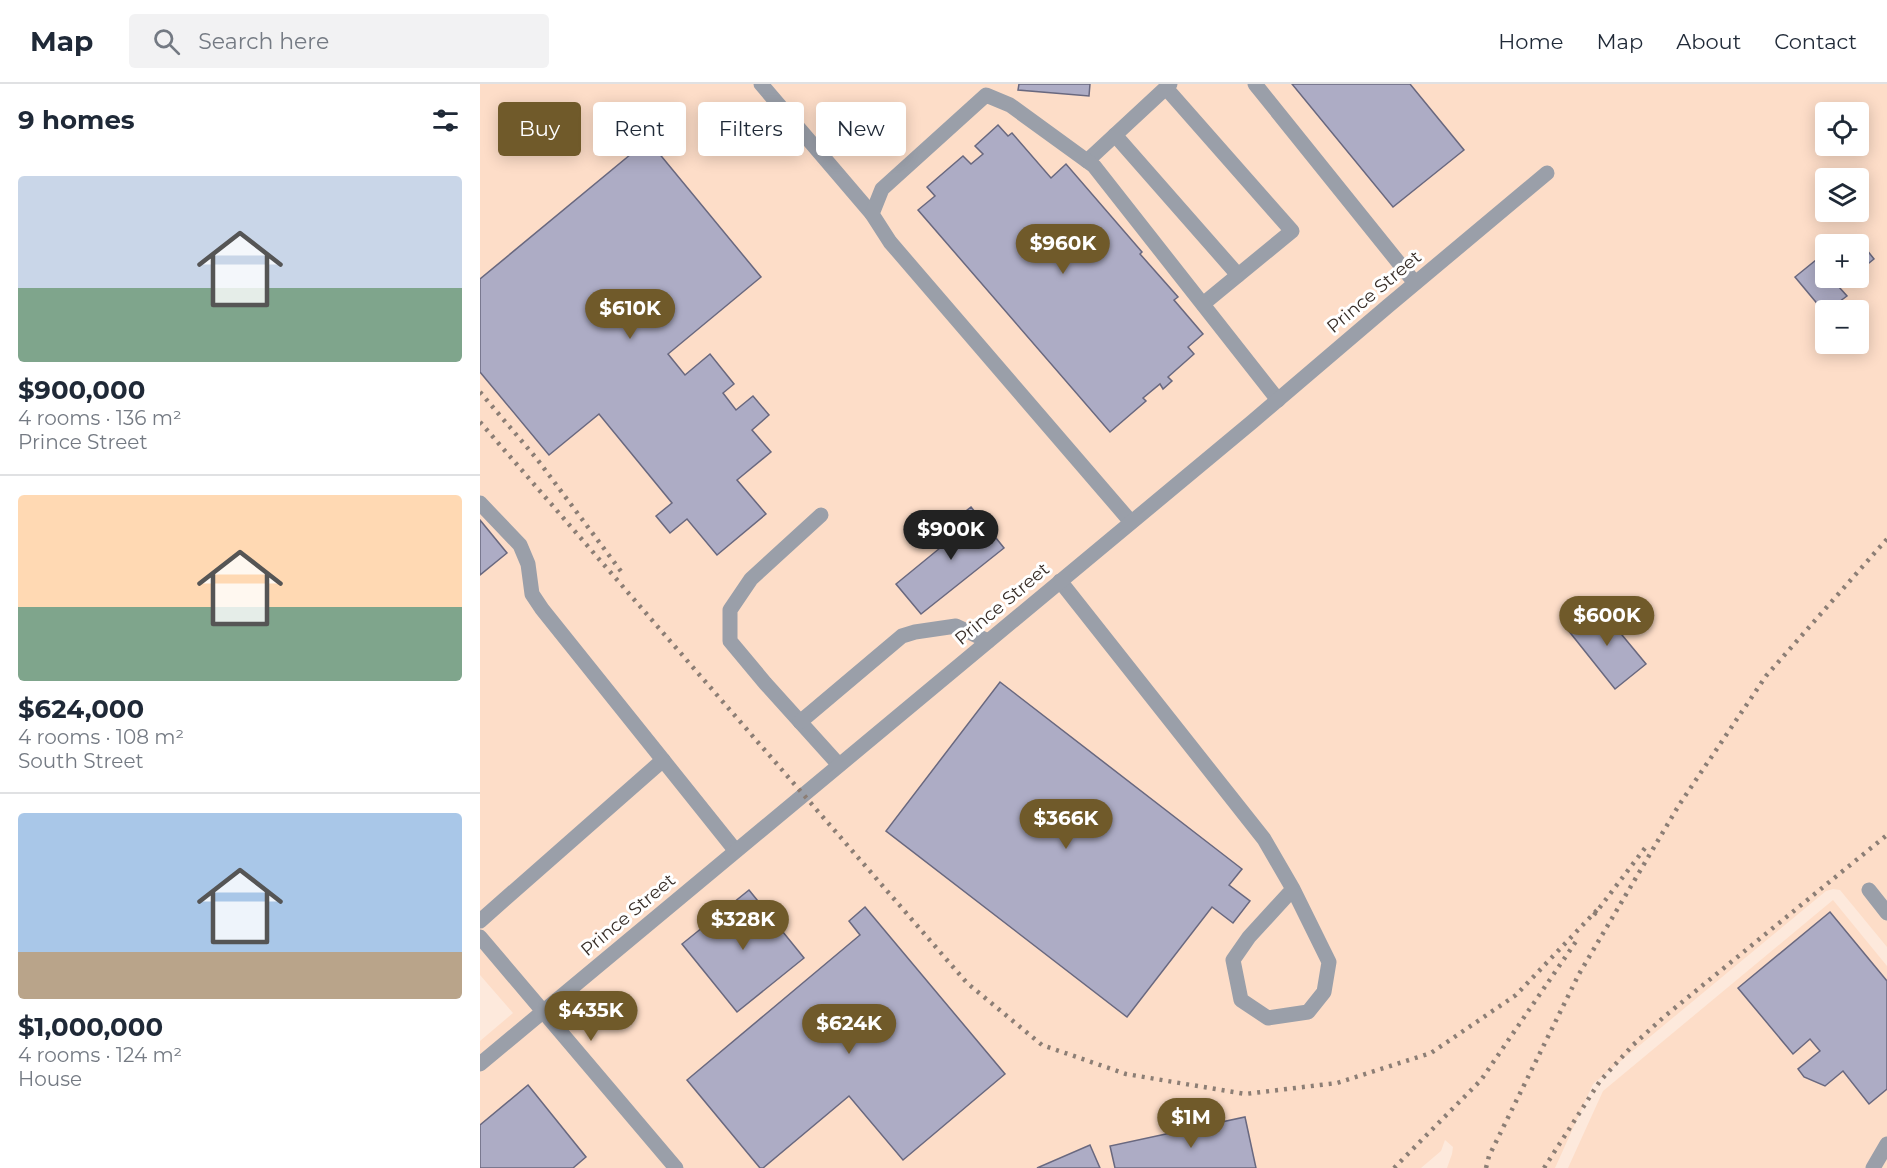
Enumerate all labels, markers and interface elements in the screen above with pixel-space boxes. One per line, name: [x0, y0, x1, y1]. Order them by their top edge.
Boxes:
search box: [129, 14, 549, 68]
text: Map: [30, 24, 93, 58]
icon: search: [150, 25, 183, 58]
text: Search here: [198, 28, 329, 55]
text: Home: [1498, 29, 1563, 54]
text: Map: [1596, 29, 1643, 54]
text: About: [1676, 29, 1741, 54]
text: Contact: [1774, 29, 1857, 54]
chip: Buy: [498, 102, 581, 156]
chip: Rent: [593, 102, 686, 156]
chip: Filters: [698, 102, 804, 156]
chip: New: [816, 102, 906, 156]
map controls: [1815, 102, 1869, 354]
button: locate: [1815, 102, 1869, 156]
text: 9 homes: [18, 104, 135, 136]
icon: filters: [429, 104, 462, 137]
button: layers: [1815, 168, 1869, 222]
icon: home: [186, 215, 294, 323]
pin: $960K: [1021, 224, 1105, 275]
text: $960K: [1030, 231, 1096, 255]
button: +: [1815, 234, 1869, 288]
street label: Prince Street: [1322, 246, 1426, 338]
pin: $610K: [588, 289, 672, 340]
text: $610K: [599, 296, 661, 320]
button: −: [1815, 300, 1869, 354]
text: $900,000: [18, 374, 145, 406]
text: 4 rooms · 136 m²: [18, 406, 182, 430]
text: Prince Street: [18, 430, 148, 454]
pin: $900K: [909, 510, 993, 561]
text: $900K: [917, 517, 985, 541]
icon: home: [186, 534, 294, 642]
street label: Prince Street: [950, 558, 1054, 650]
pin: $600K: [1565, 596, 1649, 647]
text: $600K: [1573, 603, 1641, 627]
text: $624,000: [18, 693, 144, 725]
text: 4 rooms · 108 m²: [18, 725, 184, 749]
text: South Street: [18, 749, 144, 773]
pin: $366K: [1024, 799, 1108, 850]
text: $366K: [1034, 806, 1098, 830]
icon: home: [186, 852, 294, 960]
street label: Prince Street: [576, 869, 680, 961]
pin: $328K: [701, 900, 785, 951]
text: $328K: [711, 907, 775, 931]
pin: $435K: [549, 991, 633, 1042]
text: $435K: [559, 998, 623, 1022]
pin: $624K: [807, 1004, 891, 1055]
text: $1,000,000: [18, 1011, 163, 1043]
text: $624K: [816, 1011, 882, 1035]
text: 4 rooms · 124 m²: [18, 1043, 182, 1067]
text: House: [18, 1067, 82, 1091]
pin: $1M: [1162, 1098, 1220, 1149]
text: $1M: [1171, 1105, 1211, 1129]

